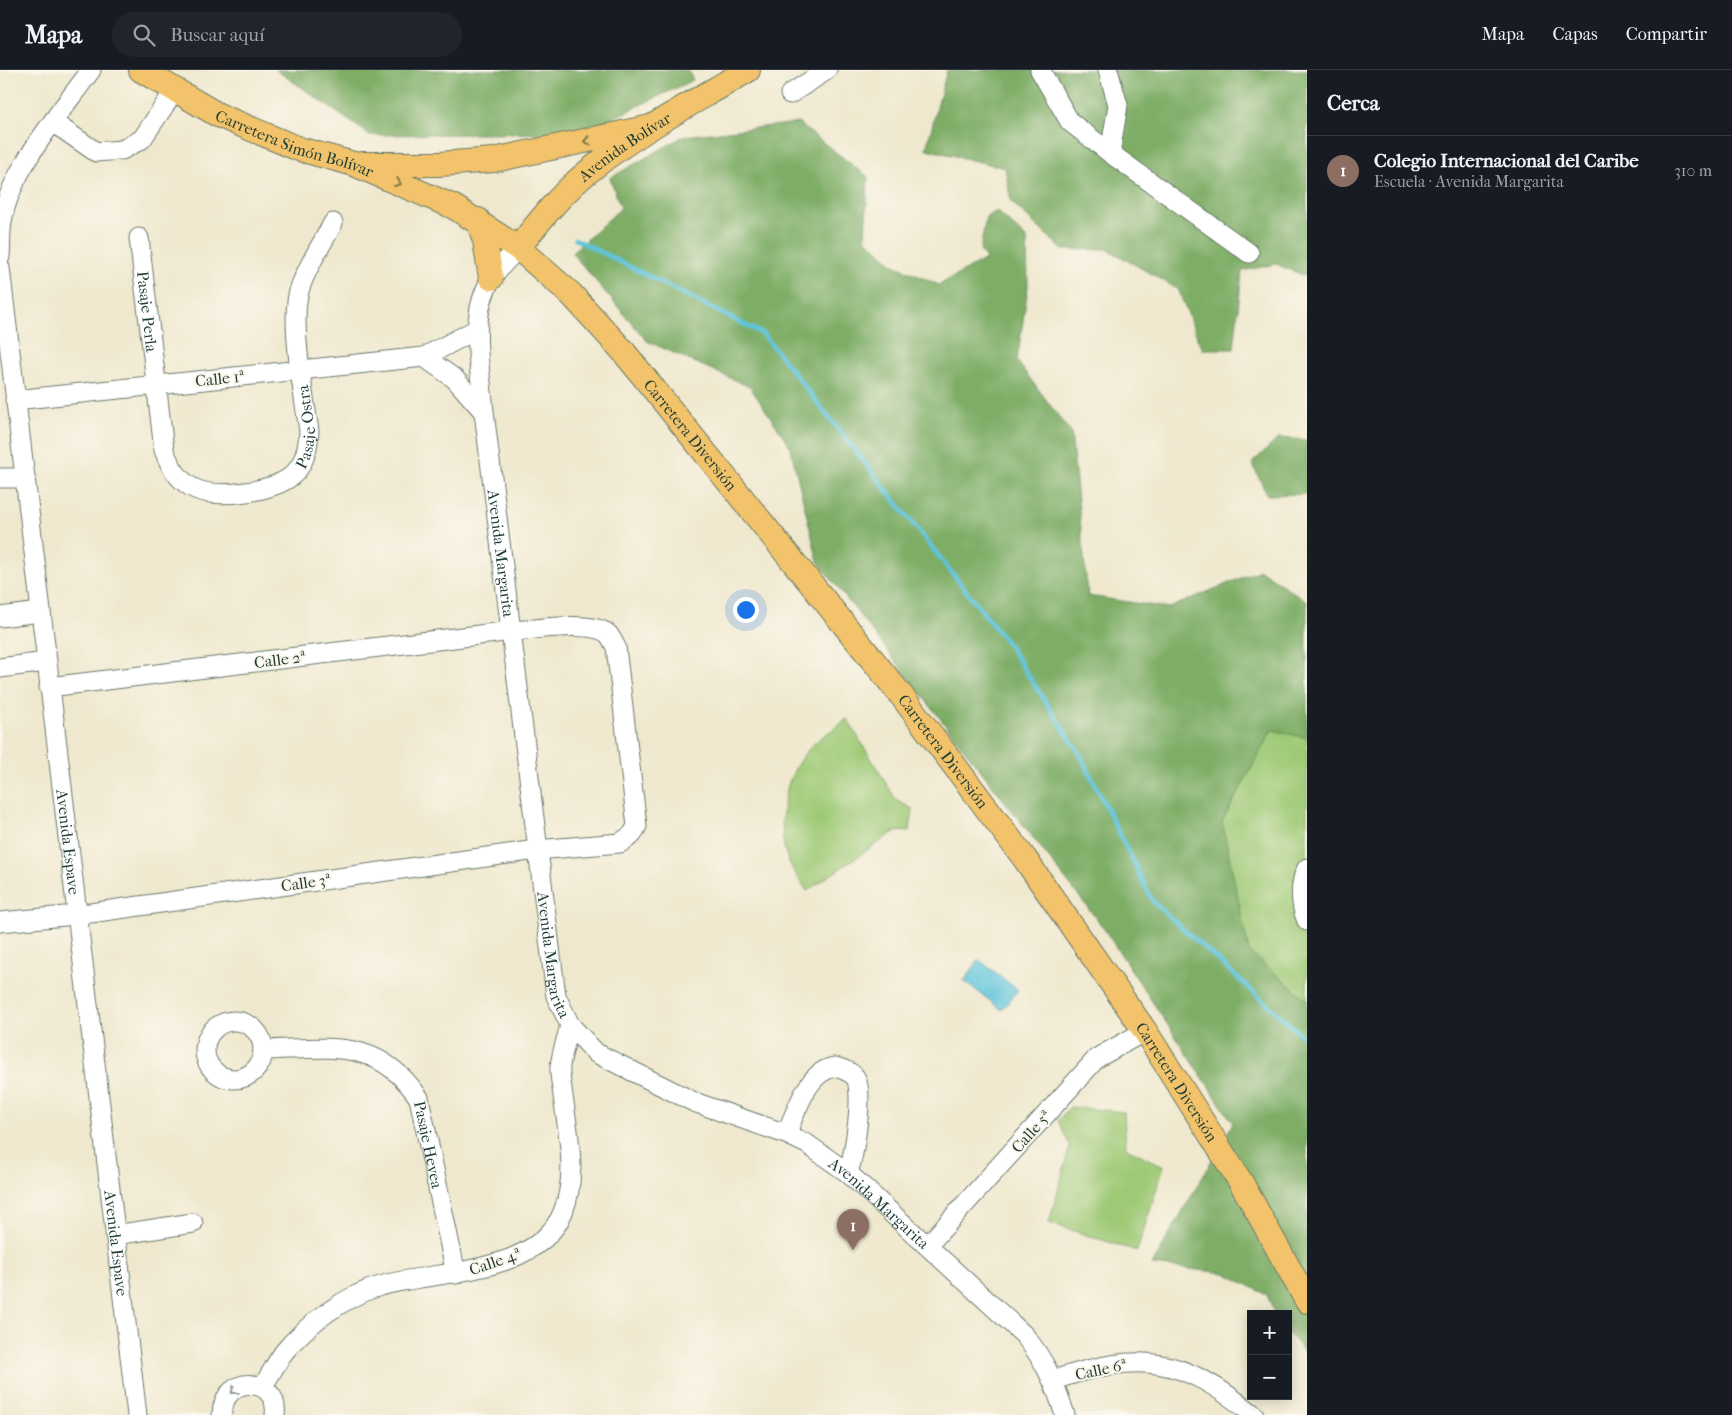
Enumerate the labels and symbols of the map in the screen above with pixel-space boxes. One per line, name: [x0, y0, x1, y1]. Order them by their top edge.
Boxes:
street label: Carretera Simón Bolívar: [212, 106, 377, 181]
street label: Avenida Bolívar: [574, 108, 675, 186]
one-way arrow: [582, 135, 591, 146]
one-way arrow: [393, 177, 402, 188]
street label: Pasaje Perla: [133, 270, 161, 354]
street label: Calle 1ª: [194, 366, 246, 391]
street label: Carretera Diversión: [640, 376, 742, 495]
street label: Pasaje Ostra: [292, 383, 319, 472]
street label: Avenida Margarita: [484, 487, 518, 619]
your location: [733, 597, 759, 623]
street label: Calle 2ª: [253, 647, 307, 672]
street label: Carretera Diversión: [894, 691, 993, 813]
street label: Avenida Espave: [52, 787, 84, 896]
street label: Calle 3ª: [280, 870, 333, 895]
street label: Avenida Margarita: [533, 889, 574, 1022]
street label: Carretera Diversión: [1132, 1019, 1222, 1146]
street label: Pasaje Hevea: [410, 1099, 447, 1191]
street label: Calle 5ª: [1007, 1106, 1056, 1157]
street label: Avenida Margarita: [824, 1153, 933, 1253]
street label: Avenida Espave: [100, 1188, 132, 1297]
pin: 1: [837, 1209, 869, 1250]
street label: Calle 4ª: [467, 1244, 524, 1279]
street label: Calle 6ª: [1073, 1355, 1129, 1384]
one-way arrow: [230, 1385, 240, 1394]

